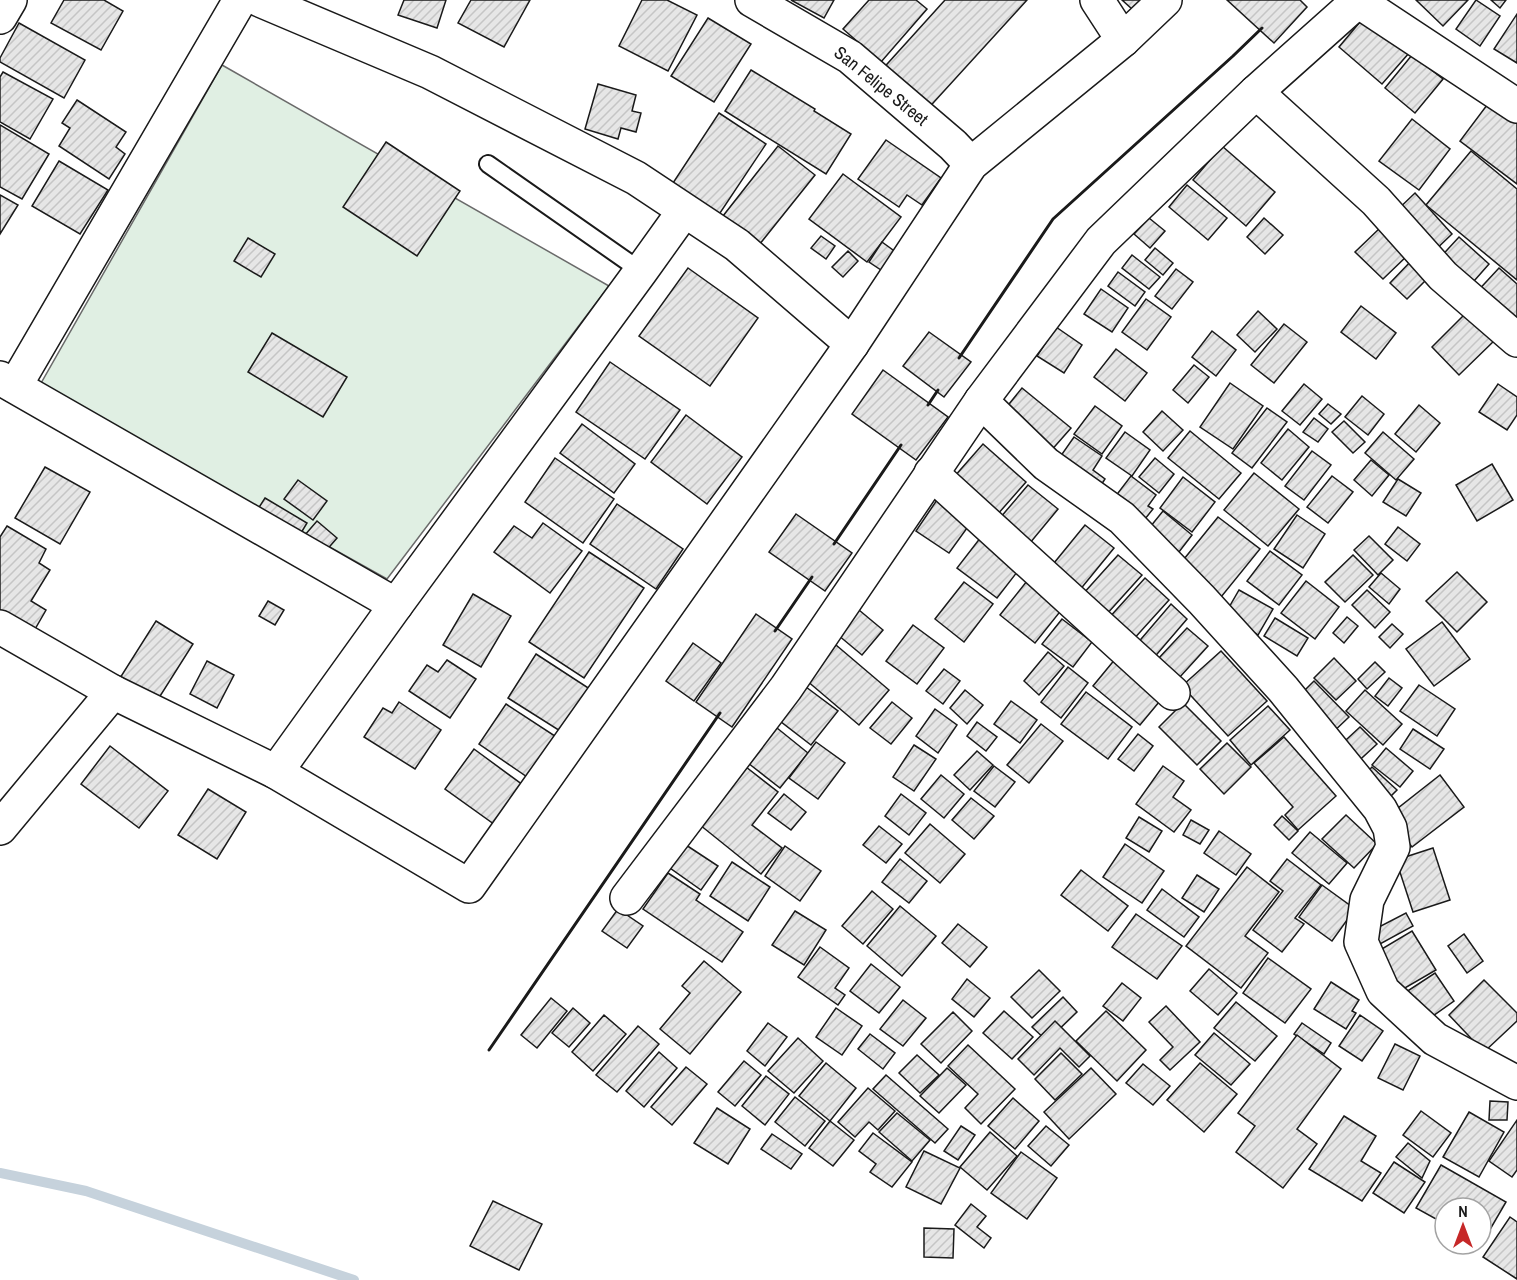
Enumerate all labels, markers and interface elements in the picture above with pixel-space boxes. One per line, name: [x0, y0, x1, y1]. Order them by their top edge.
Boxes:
street label: San Felipe Street: [829, 40, 934, 131]
north arrow: [1433, 1196, 1493, 1256]
text: N: [1458, 1200, 1468, 1222]

